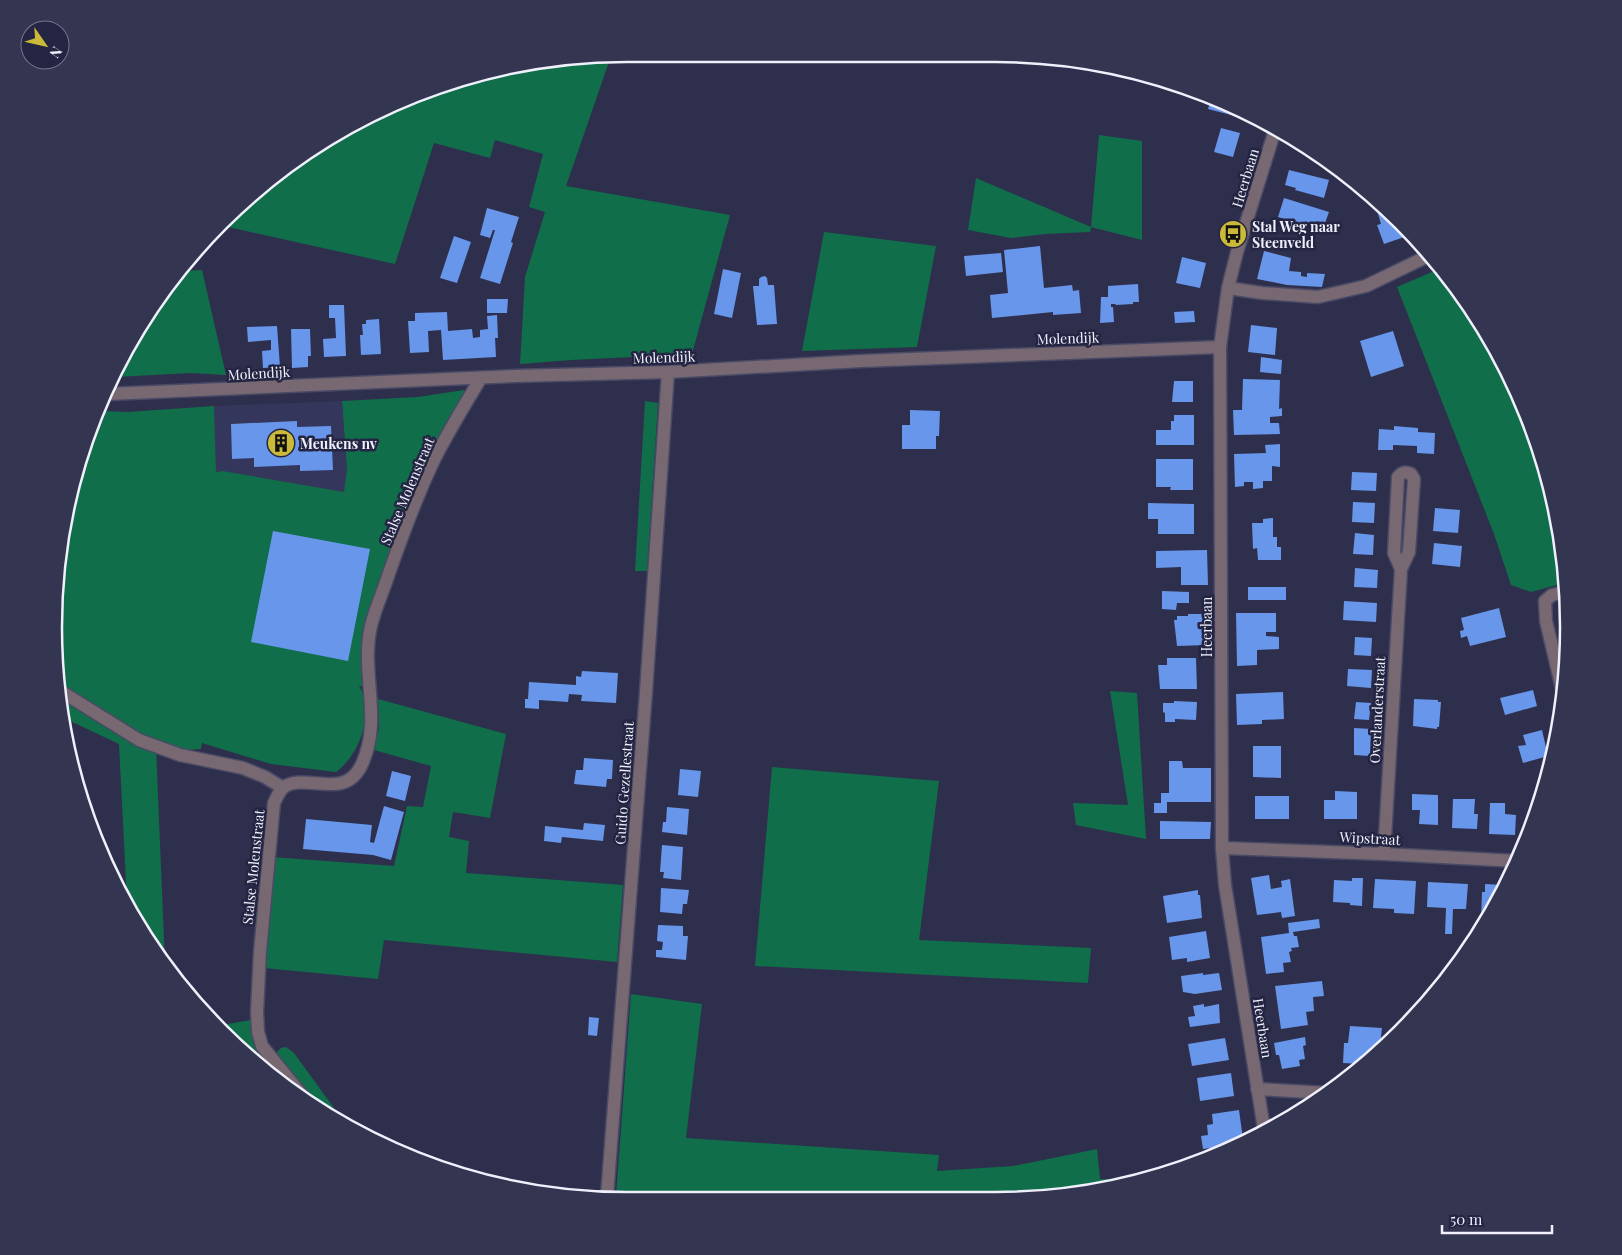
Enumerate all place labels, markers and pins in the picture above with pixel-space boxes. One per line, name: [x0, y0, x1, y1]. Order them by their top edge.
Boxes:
place label: Stal Weg naar Steenveld: [1252, 217, 1340, 252]
bus stop icon: Stal Weg naar Steenveld: [1218, 219, 1248, 249]
building icon: Meukens nv: [266, 428, 296, 458]
place label: Meukens nv: [300, 434, 378, 453]

